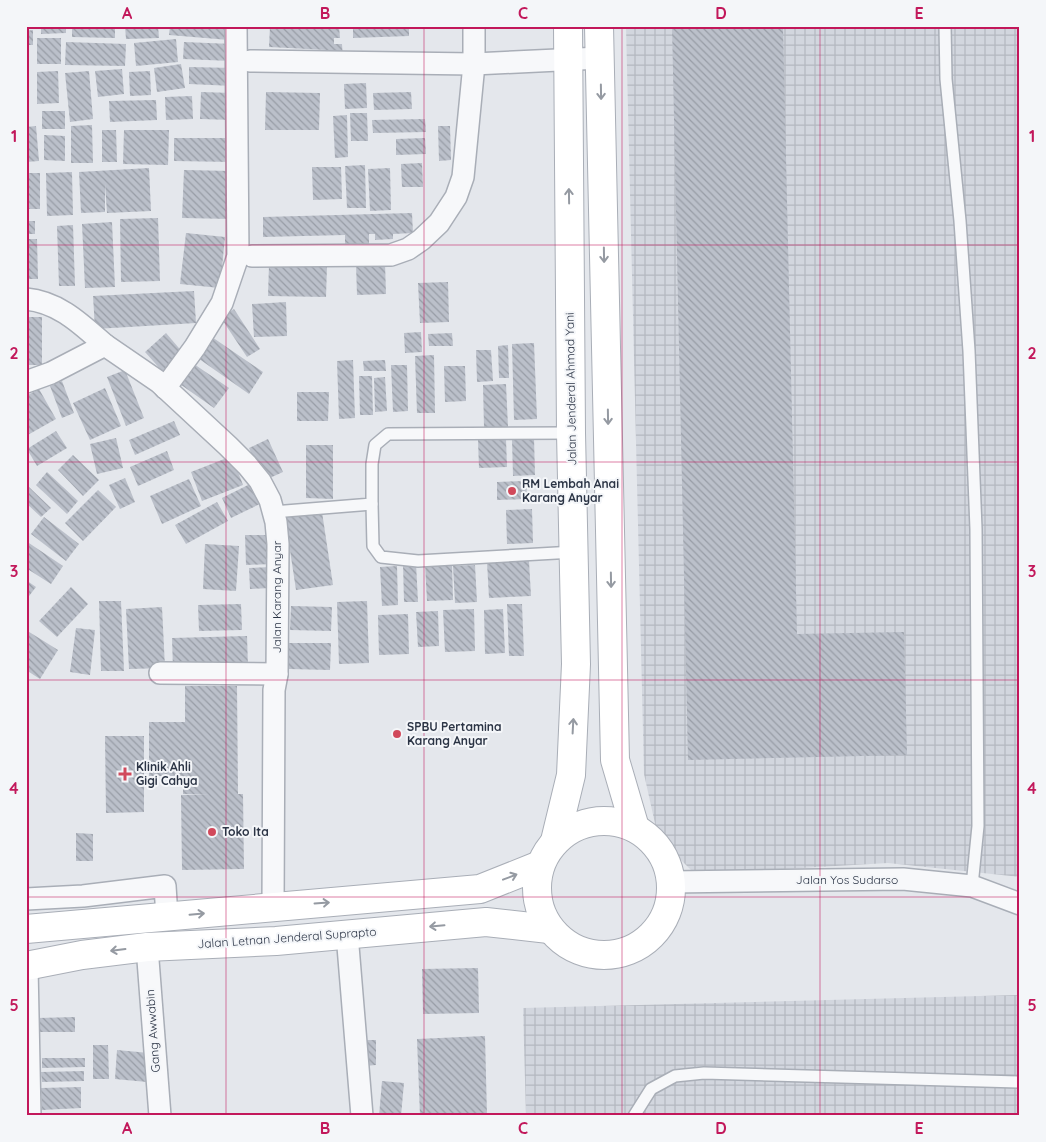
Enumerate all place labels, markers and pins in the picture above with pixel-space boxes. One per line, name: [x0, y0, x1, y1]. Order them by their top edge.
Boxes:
place label: RM Lembah Anai Karang Anyar: [522, 476, 619, 505]
marker: RM Lembah Anai Karang Anyar: [506, 485, 518, 497]
place label: SPBU Pertamina Karang Anyar: [407, 719, 502, 748]
marker: SPBU Pertamina Karang Anyar: [391, 728, 403, 740]
place label: Klinik Ahli Gigi Cahya: [136, 759, 198, 788]
marker: Klinik Ahli Gigi Cahya: [118, 767, 132, 781]
place label: Toko Ita: [222, 824, 269, 839]
marker: Toko Ita: [206, 826, 218, 838]

